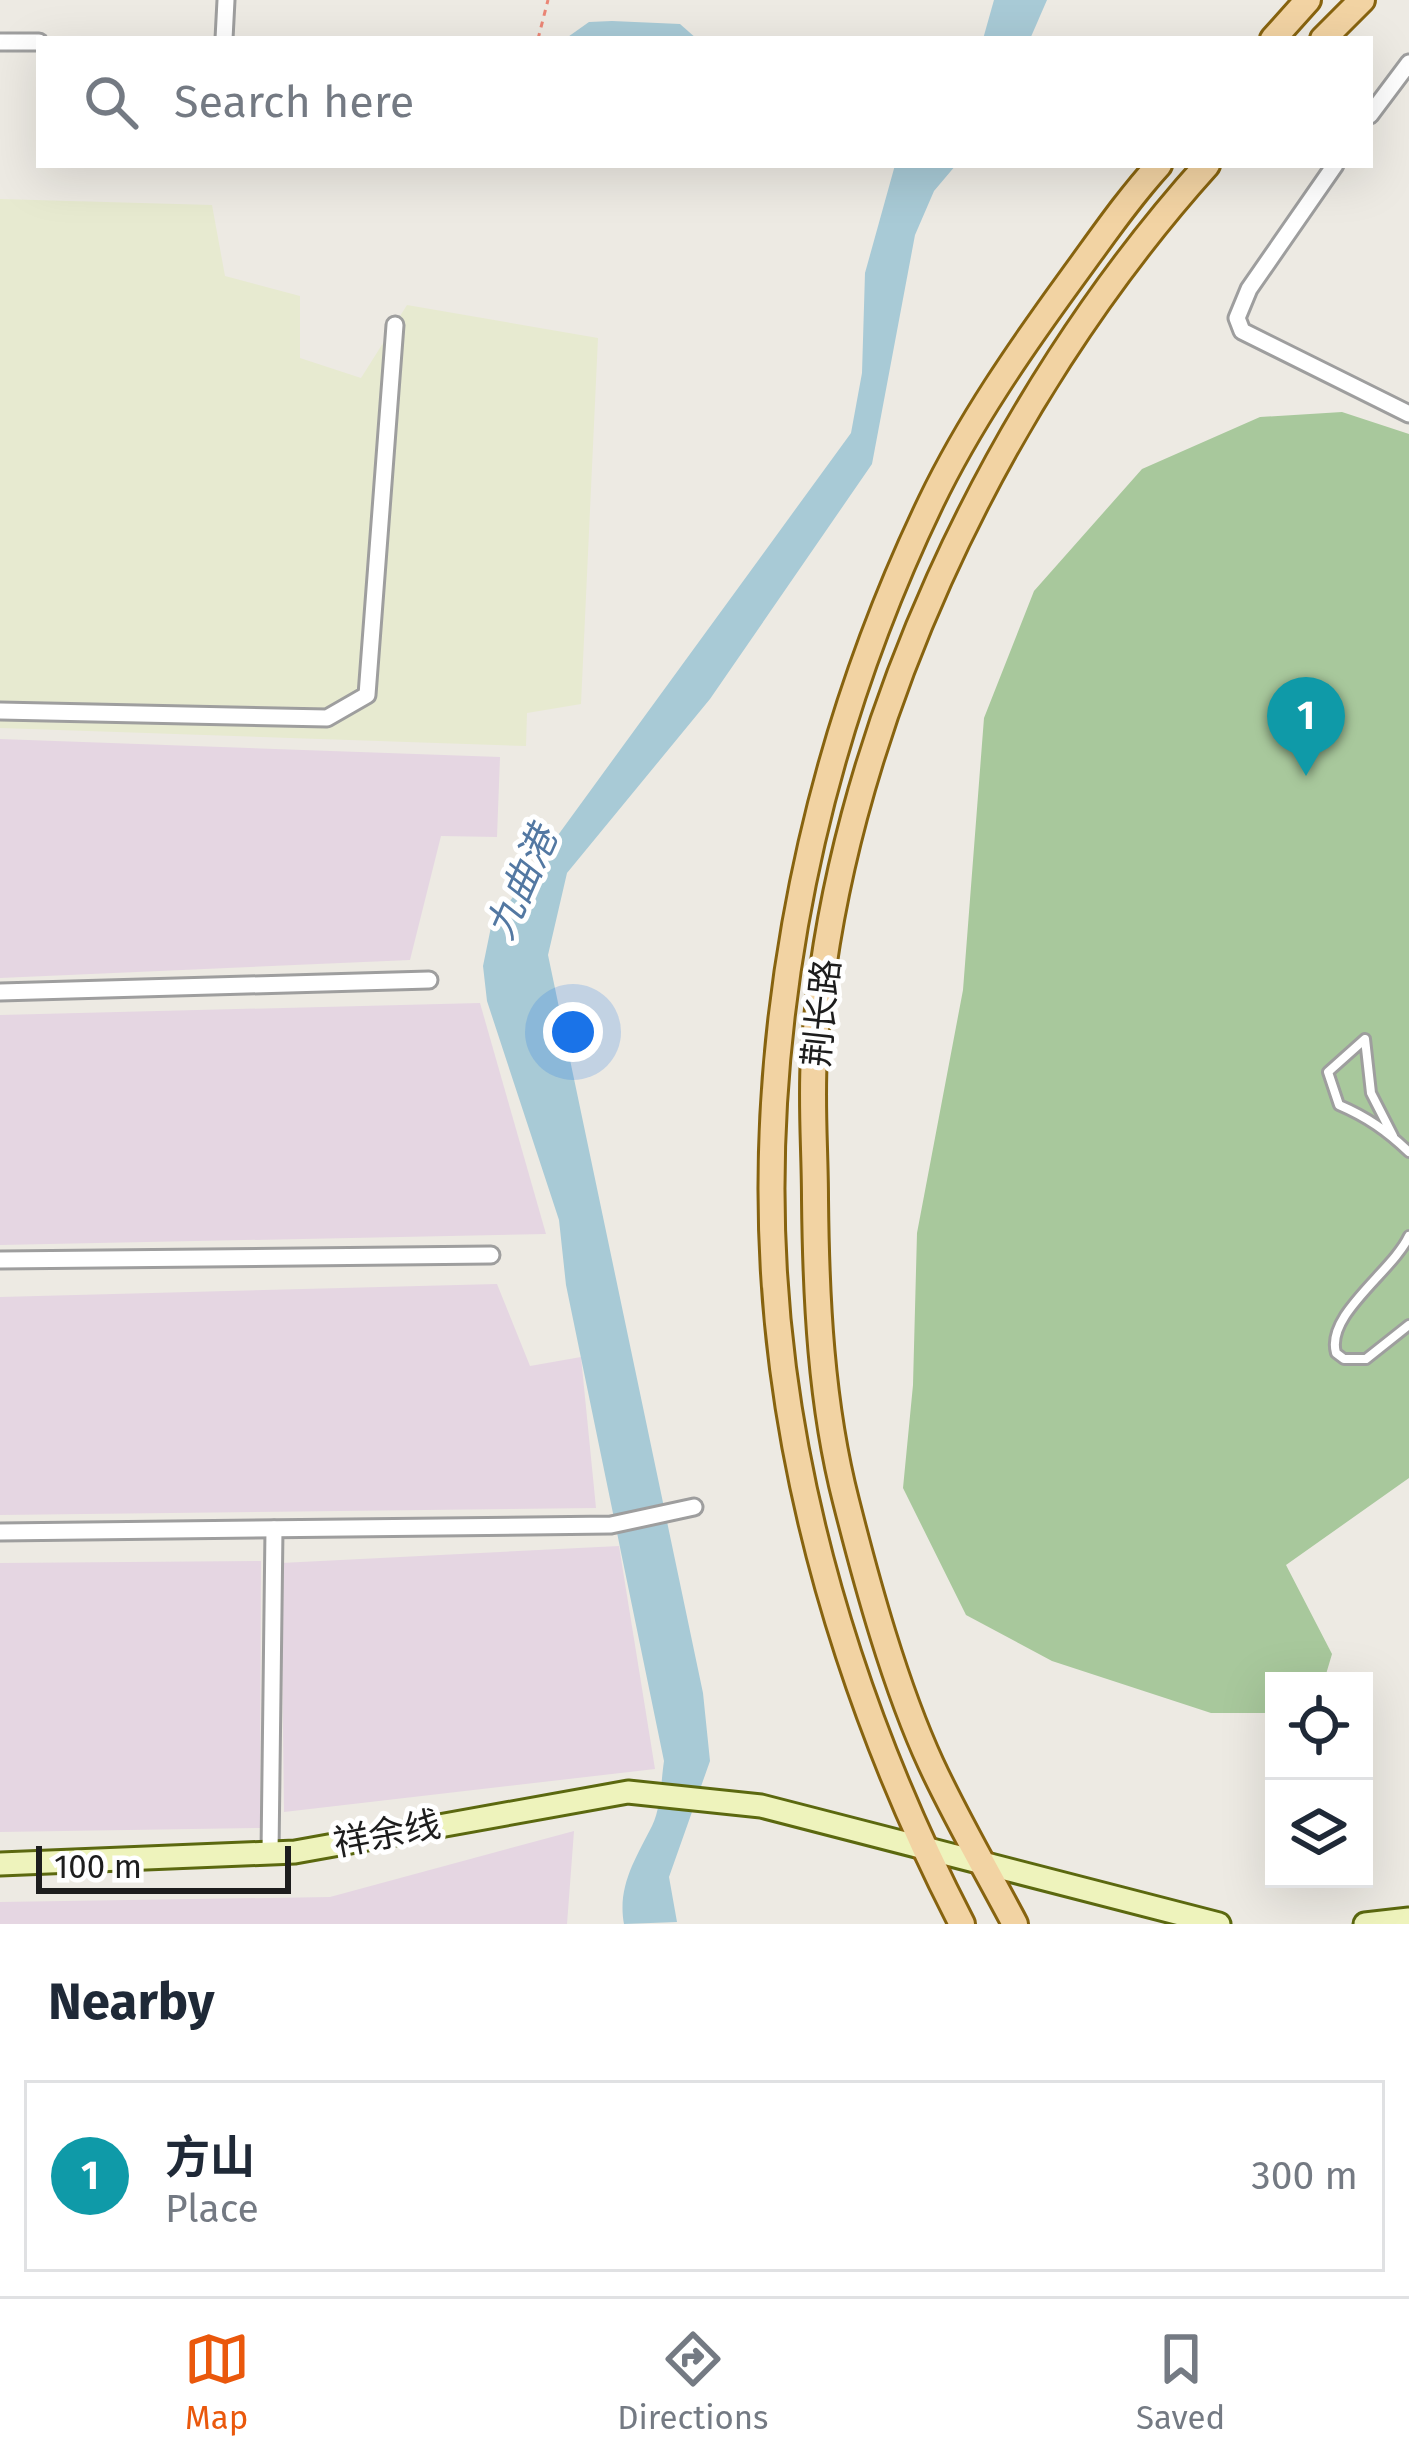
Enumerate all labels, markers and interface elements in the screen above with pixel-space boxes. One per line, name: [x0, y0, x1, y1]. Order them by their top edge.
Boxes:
search box: [36, 36, 1373, 168]
icon: search: [78, 69, 144, 135]
text: Search here: [174, 75, 414, 129]
pin: 1: [1267, 677, 1345, 776]
water label: 九曲港: [477, 816, 569, 946]
street label: 荆长路: [794, 957, 850, 1069]
your location: [543, 1002, 603, 1062]
map controls: [1265, 1672, 1373, 1888]
button: locate: [1265, 1672, 1373, 1780]
button: layers: [1265, 1780, 1373, 1888]
street label: 祥余线: [330, 1802, 444, 1866]
scale bar: [36, 1840, 291, 1893]
text: 100 m: [54, 1847, 142, 1887]
text: Nearby: [48, 1971, 214, 2033]
text: 方山: [165, 2131, 255, 2185]
text: 1: [81, 2153, 99, 2199]
text: 300 m: [1251, 2153, 1358, 2199]
text: Place: [165, 2186, 259, 2232]
tab: Map: [184, 2326, 250, 2438]
tab: Directions: [617, 2326, 769, 2438]
tab: Saved: [1136, 2326, 1225, 2438]

